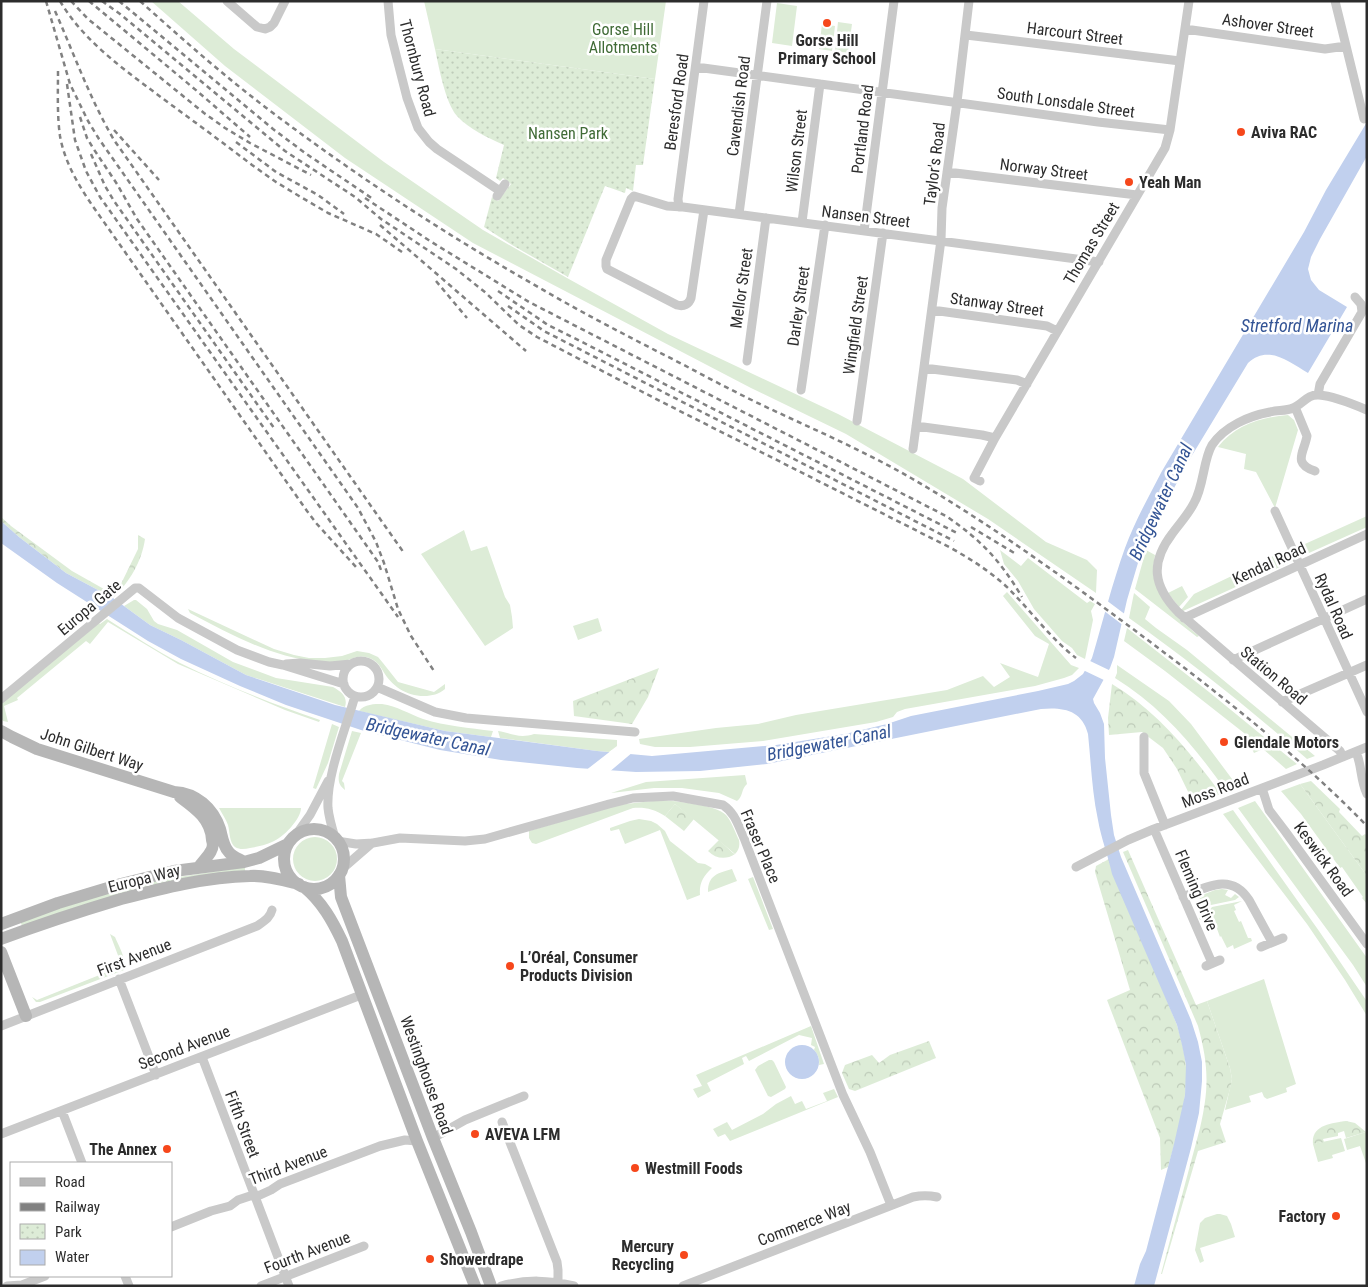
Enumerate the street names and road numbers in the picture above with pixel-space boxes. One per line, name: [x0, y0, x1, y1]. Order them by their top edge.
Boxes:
street label: Ashover Street: [1221, 10, 1315, 41]
street label: Thornbury Road: [395, 17, 440, 119]
street label: Harcourt Street: [1026, 18, 1124, 49]
street label: Beresford Road: [660, 53, 693, 152]
street label: Cavendish Road: [723, 55, 754, 157]
street label: Portland Road: [848, 83, 877, 175]
street label: South Lonsdale Street: [996, 83, 1136, 122]
street label: Wilson Street: [782, 108, 811, 194]
street label: Taylor's Road: [920, 121, 949, 207]
street label: Norway Street: [999, 155, 1089, 184]
street label: Thomas Street: [1060, 199, 1123, 288]
street label: Nansen Street: [821, 202, 912, 231]
street label: Mellor Street: [726, 246, 757, 329]
street label: Darley Street: [783, 265, 814, 347]
street label: Wingfield Street: [839, 274, 872, 376]
street label: Stanway Street: [949, 289, 1045, 320]
street label: Kendal Road: [1229, 538, 1309, 589]
street label: Rydal Road: [1311, 570, 1356, 642]
street label: Europa Gate: [54, 575, 125, 639]
street label: Station Road: [1237, 642, 1311, 709]
street label: John Gilbert Way: [38, 724, 146, 775]
street label: Moss Road: [1179, 769, 1251, 812]
street label: Fraser Place: [737, 807, 785, 886]
street label: Keswick Road: [1290, 818, 1357, 900]
street label: Fleming Drive: [1171, 847, 1222, 933]
street label: Europa Way: [106, 860, 182, 897]
street label: First Avenue: [94, 935, 174, 980]
street label: Westinghouse Road: [396, 1013, 457, 1137]
street label: Second Avenue: [136, 1021, 233, 1074]
street label: Fifth Street: [221, 1088, 264, 1161]
street label: Third Avenue: [246, 1142, 330, 1189]
street label: Commerce Way: [755, 1197, 854, 1250]
street label: Fourth Avenue: [261, 1227, 353, 1278]

